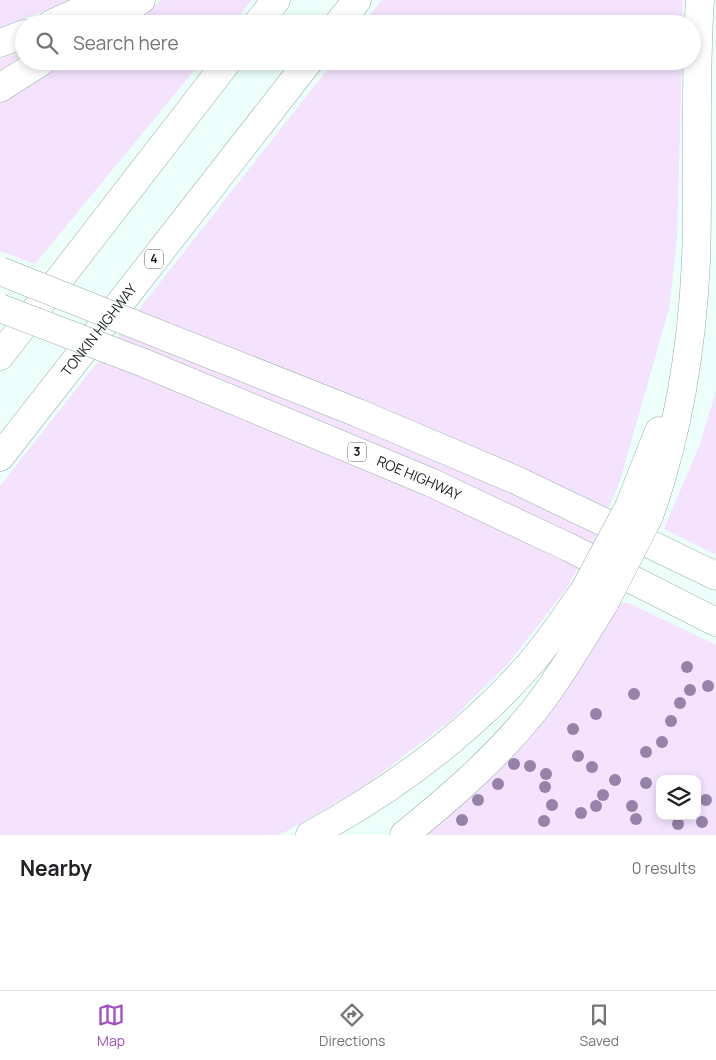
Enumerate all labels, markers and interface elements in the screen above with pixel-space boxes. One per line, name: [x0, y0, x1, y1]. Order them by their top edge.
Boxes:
search box: [15, 15, 701, 70]
icon: search: [33, 29, 61, 57]
text: Search here: [73, 30, 179, 56]
road number: 4: [145, 250, 163, 268]
street label: TONKIN HIGHWAY: [57, 279, 141, 380]
road number: 3: [348, 442, 366, 462]
street label: ROE HIGHWAY: [374, 451, 465, 504]
map controls: [656, 775, 701, 820]
button: layers: [656, 775, 701, 820]
text: Nearby: [20, 854, 92, 882]
text: 0 results: [632, 857, 696, 879]
tab: Map: [97, 1001, 125, 1050]
tab: Directions: [319, 1001, 385, 1050]
tab: Saved: [580, 1001, 619, 1050]

